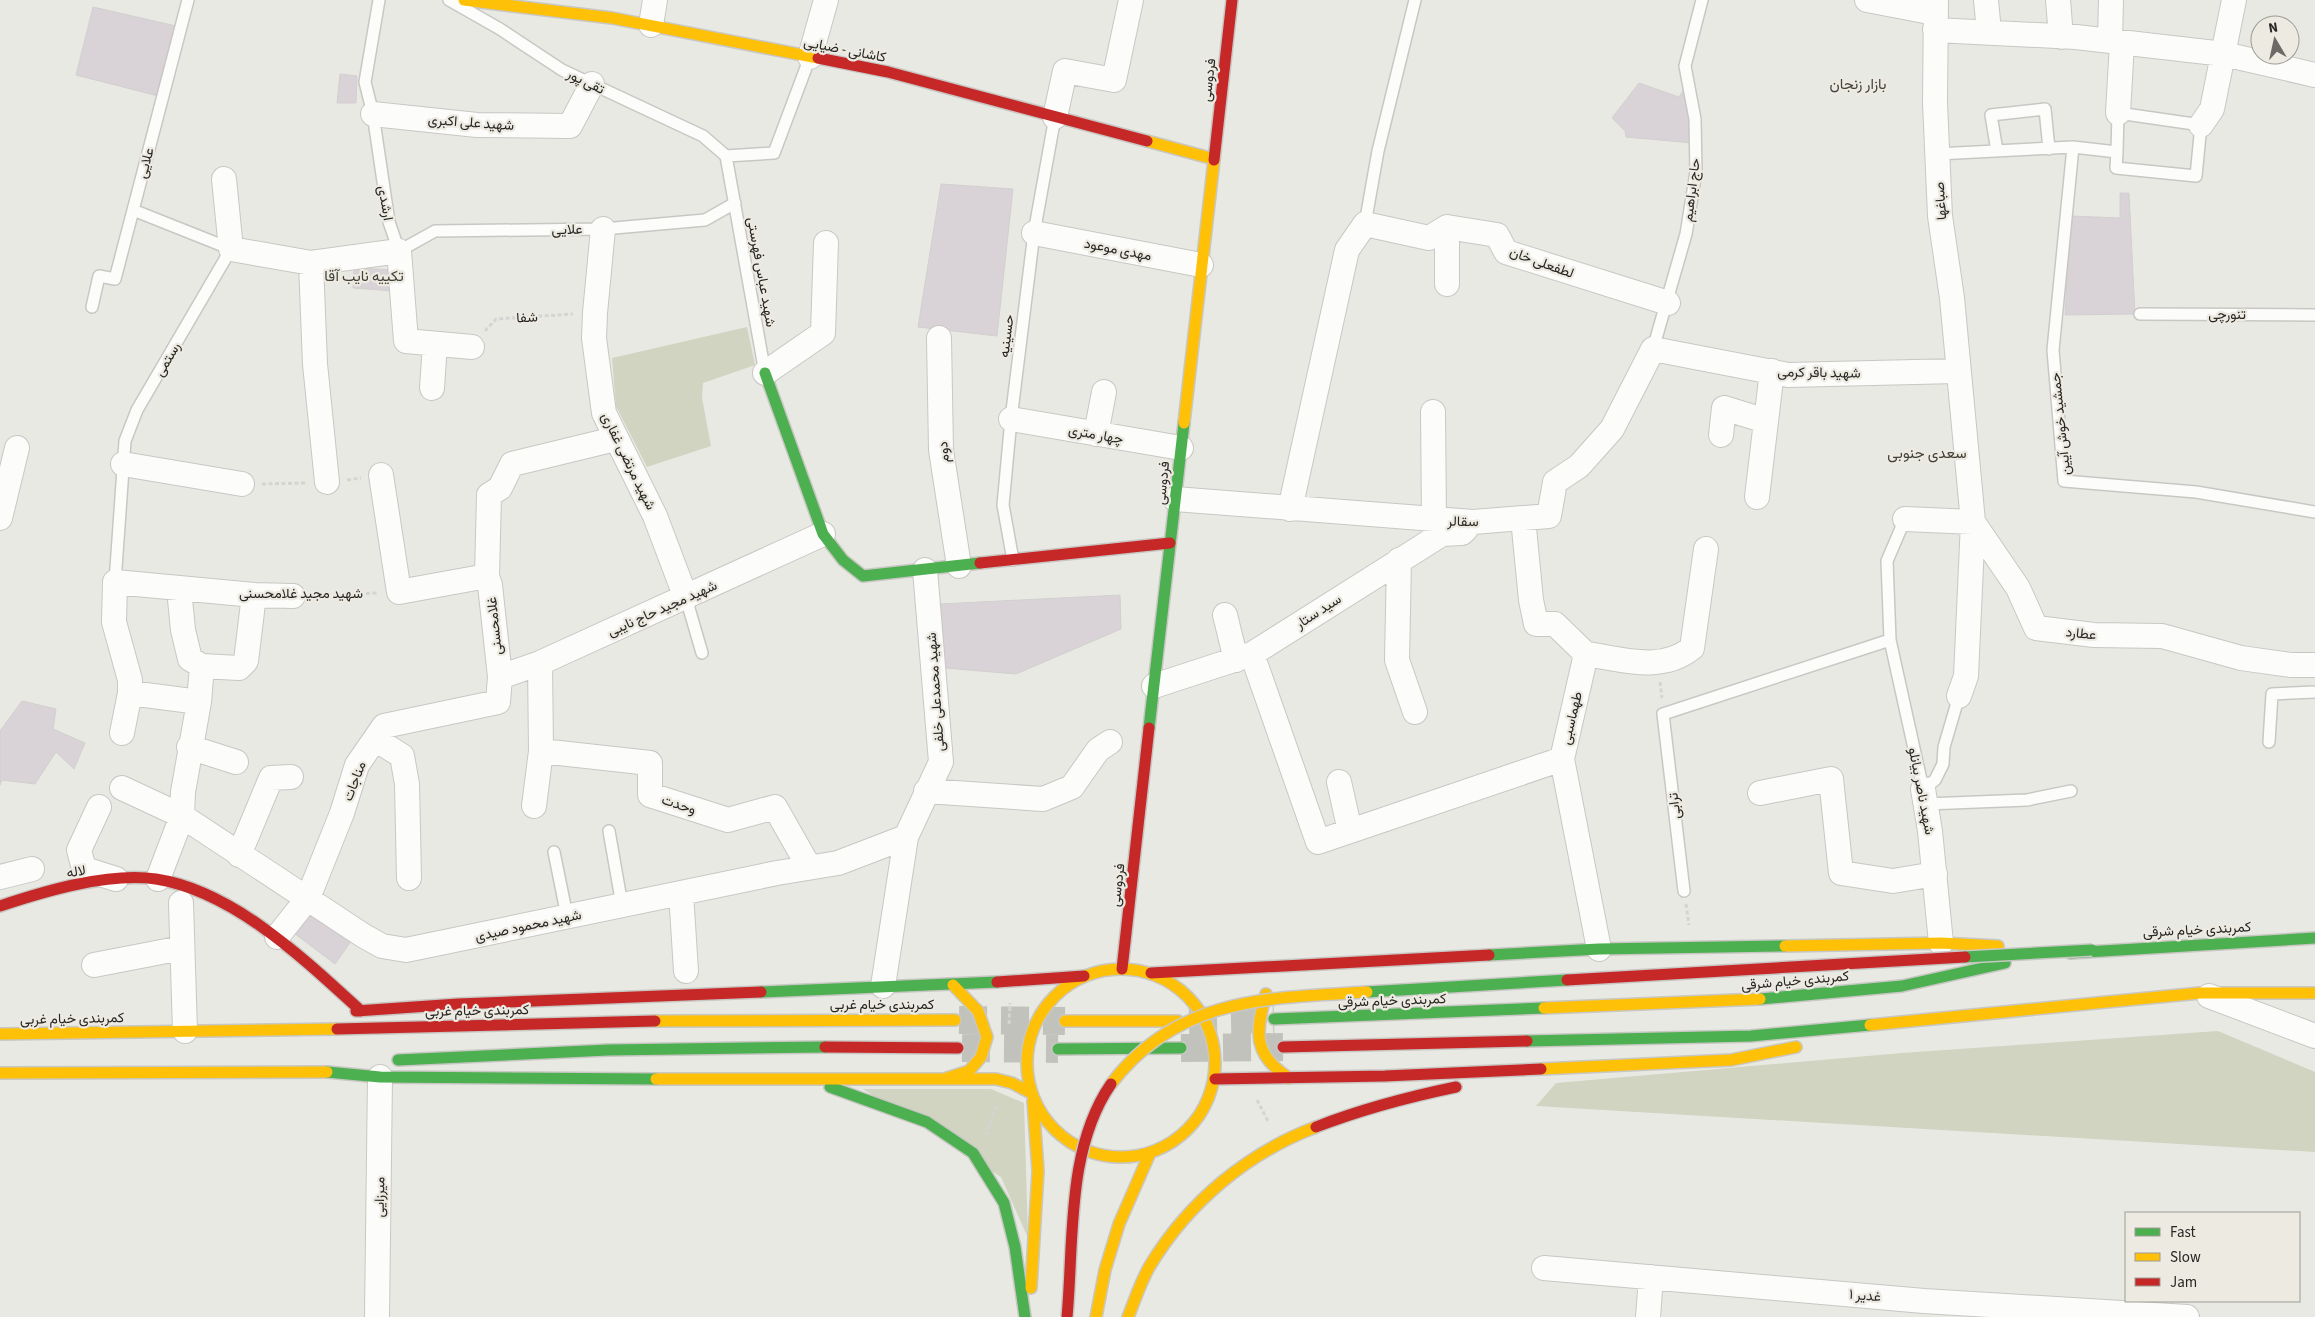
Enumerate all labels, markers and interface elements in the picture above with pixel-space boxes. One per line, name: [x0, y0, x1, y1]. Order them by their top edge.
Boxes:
north arrow: [2250, 15, 2300, 65]
text: N: [2267, 18, 2279, 39]
street label: کاشانی - ضیایی: [802, 32, 888, 68]
street label: فردوسی: [1196, 57, 1222, 103]
street label: تقی پور: [562, 64, 608, 100]
district label: بازار زنجان: [1830, 74, 1886, 95]
street label: شهید علی اکبری: [427, 110, 515, 136]
street label: علایی: [132, 146, 160, 181]
street label: حاج ابراهیم: [1678, 157, 1706, 223]
street label: صباغها: [1930, 181, 1952, 221]
street label: ارشدی: [372, 184, 398, 222]
street label: شهید عباس فهرستی: [742, 216, 781, 329]
street label: علایی: [551, 220, 583, 240]
street label: مهدی موعود: [1082, 234, 1153, 266]
street label: لطفعلی خان: [1507, 242, 1577, 284]
district label: تکییه نایب آقا: [324, 266, 404, 287]
street label: تنورچی: [2208, 305, 2246, 325]
street label: شفا: [516, 307, 538, 329]
street label: حسینیه: [994, 313, 1020, 359]
street label: رستمی: [150, 338, 186, 381]
street label: شهید باقر کرمی: [1777, 362, 1861, 384]
street label: جمشید خوش آیین: [2046, 372, 2076, 476]
street label: شهید مرتضی غفاری: [596, 409, 660, 513]
street label: چهار متری: [1067, 420, 1125, 450]
street label: دوم: [933, 440, 955, 463]
district label: سعدی جنوبی: [1887, 443, 1967, 464]
street label: فردوسی: [1151, 460, 1175, 506]
street label: سقالر: [1446, 512, 1479, 532]
street label: شهید مجید حاج نایبی: [604, 576, 720, 642]
street label: شهید مجید غلامحسنی: [239, 584, 363, 604]
street label: سید ستار: [1291, 589, 1345, 635]
street label: غلامحسنی: [482, 596, 508, 656]
street label: عطارد: [2065, 622, 2097, 646]
street label: شهید محمدعلی خلفی: [922, 632, 950, 752]
street label: طهماسبی: [1556, 690, 1588, 747]
street label: شهید ناصر بیانلو: [1903, 746, 1939, 837]
street label: مناجات: [338, 759, 372, 804]
street label: وحدت: [659, 790, 699, 820]
street label: ترابی: [1663, 792, 1687, 820]
street label: لاله: [65, 861, 87, 883]
street label: فردوسی: [1105, 862, 1131, 908]
street label: شهید محمود صیدی: [473, 905, 583, 947]
street label: کمربندی خیام شرقی: [2142, 917, 2252, 943]
street label: کمربندی خیام شرقی: [1740, 966, 1850, 996]
street label: کمربندی خیام شرقی: [1337, 989, 1447, 1013]
street label: کمربندی خیام غربی: [830, 995, 934, 1015]
street label: کمربندی خیام غربی: [425, 1000, 529, 1022]
street label: کمربندی خیام غربی: [20, 1008, 124, 1030]
street label: میرزایی: [370, 1177, 390, 1218]
legend: [2125, 1212, 2300, 1302]
text: Fast: [2170, 1222, 2196, 1243]
text: Slow: [2170, 1247, 2201, 1268]
text: Jam: [2170, 1272, 2197, 1293]
street label: غدیر ۱: [1848, 1285, 1882, 1307]

